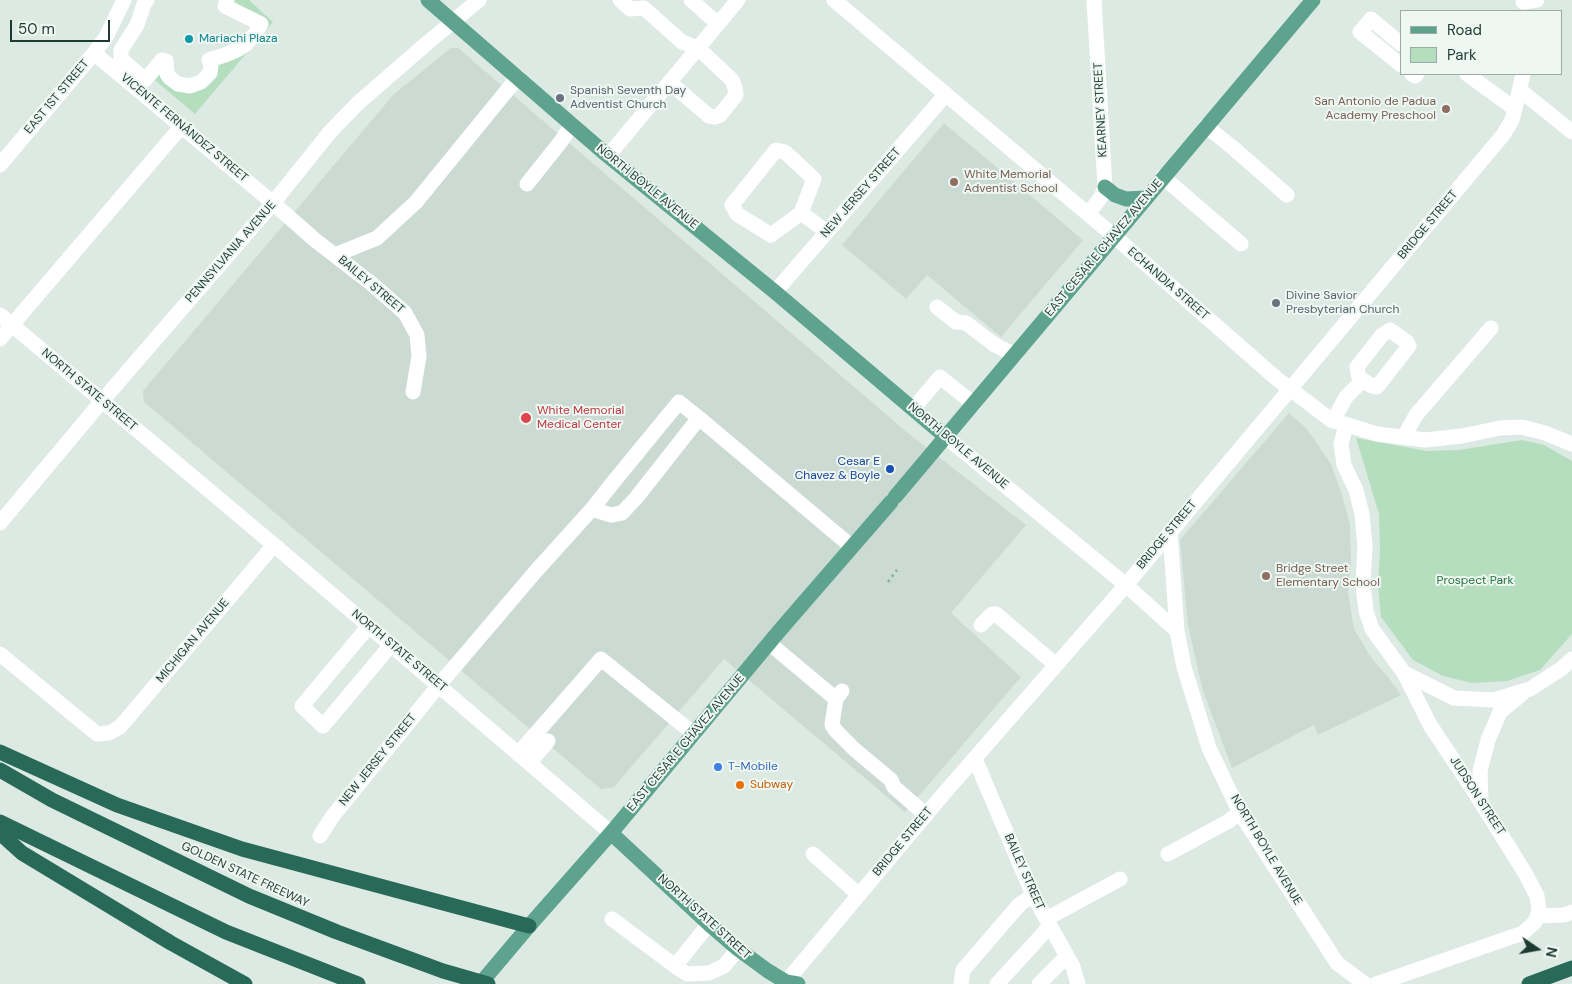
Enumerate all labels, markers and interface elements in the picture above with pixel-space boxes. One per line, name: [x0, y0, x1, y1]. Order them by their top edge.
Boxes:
scale bar: [12, 10, 112, 42]
legend: [1400, 10, 1562, 75]
text: 50 m: [18, 19, 55, 39]
text: Road: [1447, 20, 1482, 40]
place label: Mariachi Plaza: [199, 32, 277, 46]
marker: Mariachi Plaza: [183, 33, 195, 45]
text: Park: [1447, 45, 1477, 65]
street label: EAST 1ST STREET: [22, 57, 92, 137]
street label: KEARNEY STREET: [1091, 62, 1111, 158]
street label: VICENTE FERNÁNDEZ STREET: [117, 71, 251, 185]
place label: Spanish Seventh Day Adventist Church: [570, 84, 686, 112]
marker: Spanish Seventh Day Adventist Church: [554, 92, 566, 104]
place label: San Antonio de Padua Academy Preschool: [1314, 95, 1436, 123]
marker: San Antonio de Padua Academy Preschool: [1440, 103, 1452, 115]
street label: NORTH BOYLE AVENUE: [593, 142, 701, 232]
street label: NEW JERSEY STREET: [818, 145, 904, 241]
place label: White Memorial Adventist School: [964, 168, 1058, 196]
marker: White Memorial Adventist School: [948, 176, 960, 188]
street label: EAST CESAR E CHAVEZ AVENUE: [1042, 176, 1166, 320]
street label: BRIDGE STREET: [1395, 188, 1461, 262]
street label: PENNSYLVANIA AVENUE: [183, 198, 279, 306]
street label: ECHANDIA STREET: [1124, 245, 1212, 323]
street label: BAILEY STREET: [335, 253, 407, 317]
place label: Divine Savior Presbyterian Church: [1286, 289, 1399, 317]
marker: Divine Savior Presbyterian Church: [1270, 297, 1282, 309]
street label: NORTH STATE STREET: [38, 346, 140, 434]
street label: NORTH BOYLE AVENUE: [905, 400, 1011, 492]
place label: White Memorial Medical Center: [537, 404, 624, 432]
marker: White Memorial Medical Center: [519, 411, 533, 425]
place label: Cesar E Chavez & Boyle: [795, 455, 880, 483]
marker: Cesar E Chavez & Boyle: [884, 463, 896, 475]
street label: BRIDGE STREET: [1134, 498, 1200, 572]
place label: Bridge Street Elementary School: [1276, 562, 1380, 590]
marker: Bridge Street Elementary School: [1260, 570, 1272, 582]
park label: Prospect Park: [1437, 574, 1513, 588]
street label: MICHIGAN AVENUE: [154, 596, 232, 686]
street label: NORTH STATE STREET: [348, 607, 450, 695]
street label: EAST CESAR E CHAVEZ AVENUE: [624, 671, 748, 815]
street label: NEW JERSEY STREET: [336, 711, 420, 809]
street label: JUDSON STREET: [1446, 754, 1508, 838]
place label: T-Mobile: [728, 760, 778, 774]
marker: T-Mobile: [712, 761, 724, 773]
place label: Subway: [750, 778, 793, 792]
marker: Subway: [734, 779, 746, 791]
street label: NORTH BOYLE AVENUE: [1227, 792, 1305, 908]
street label: BRIDGE STREET: [870, 805, 936, 879]
street label: BAILEY STREET: [1001, 832, 1047, 912]
street label: GOLDEN STATE FREEWAY: [179, 839, 311, 911]
street label: NORTH STATE STREET: [655, 872, 753, 962]
north arrow: [1512, 924, 1562, 974]
text: N: [1542, 945, 1562, 959]

